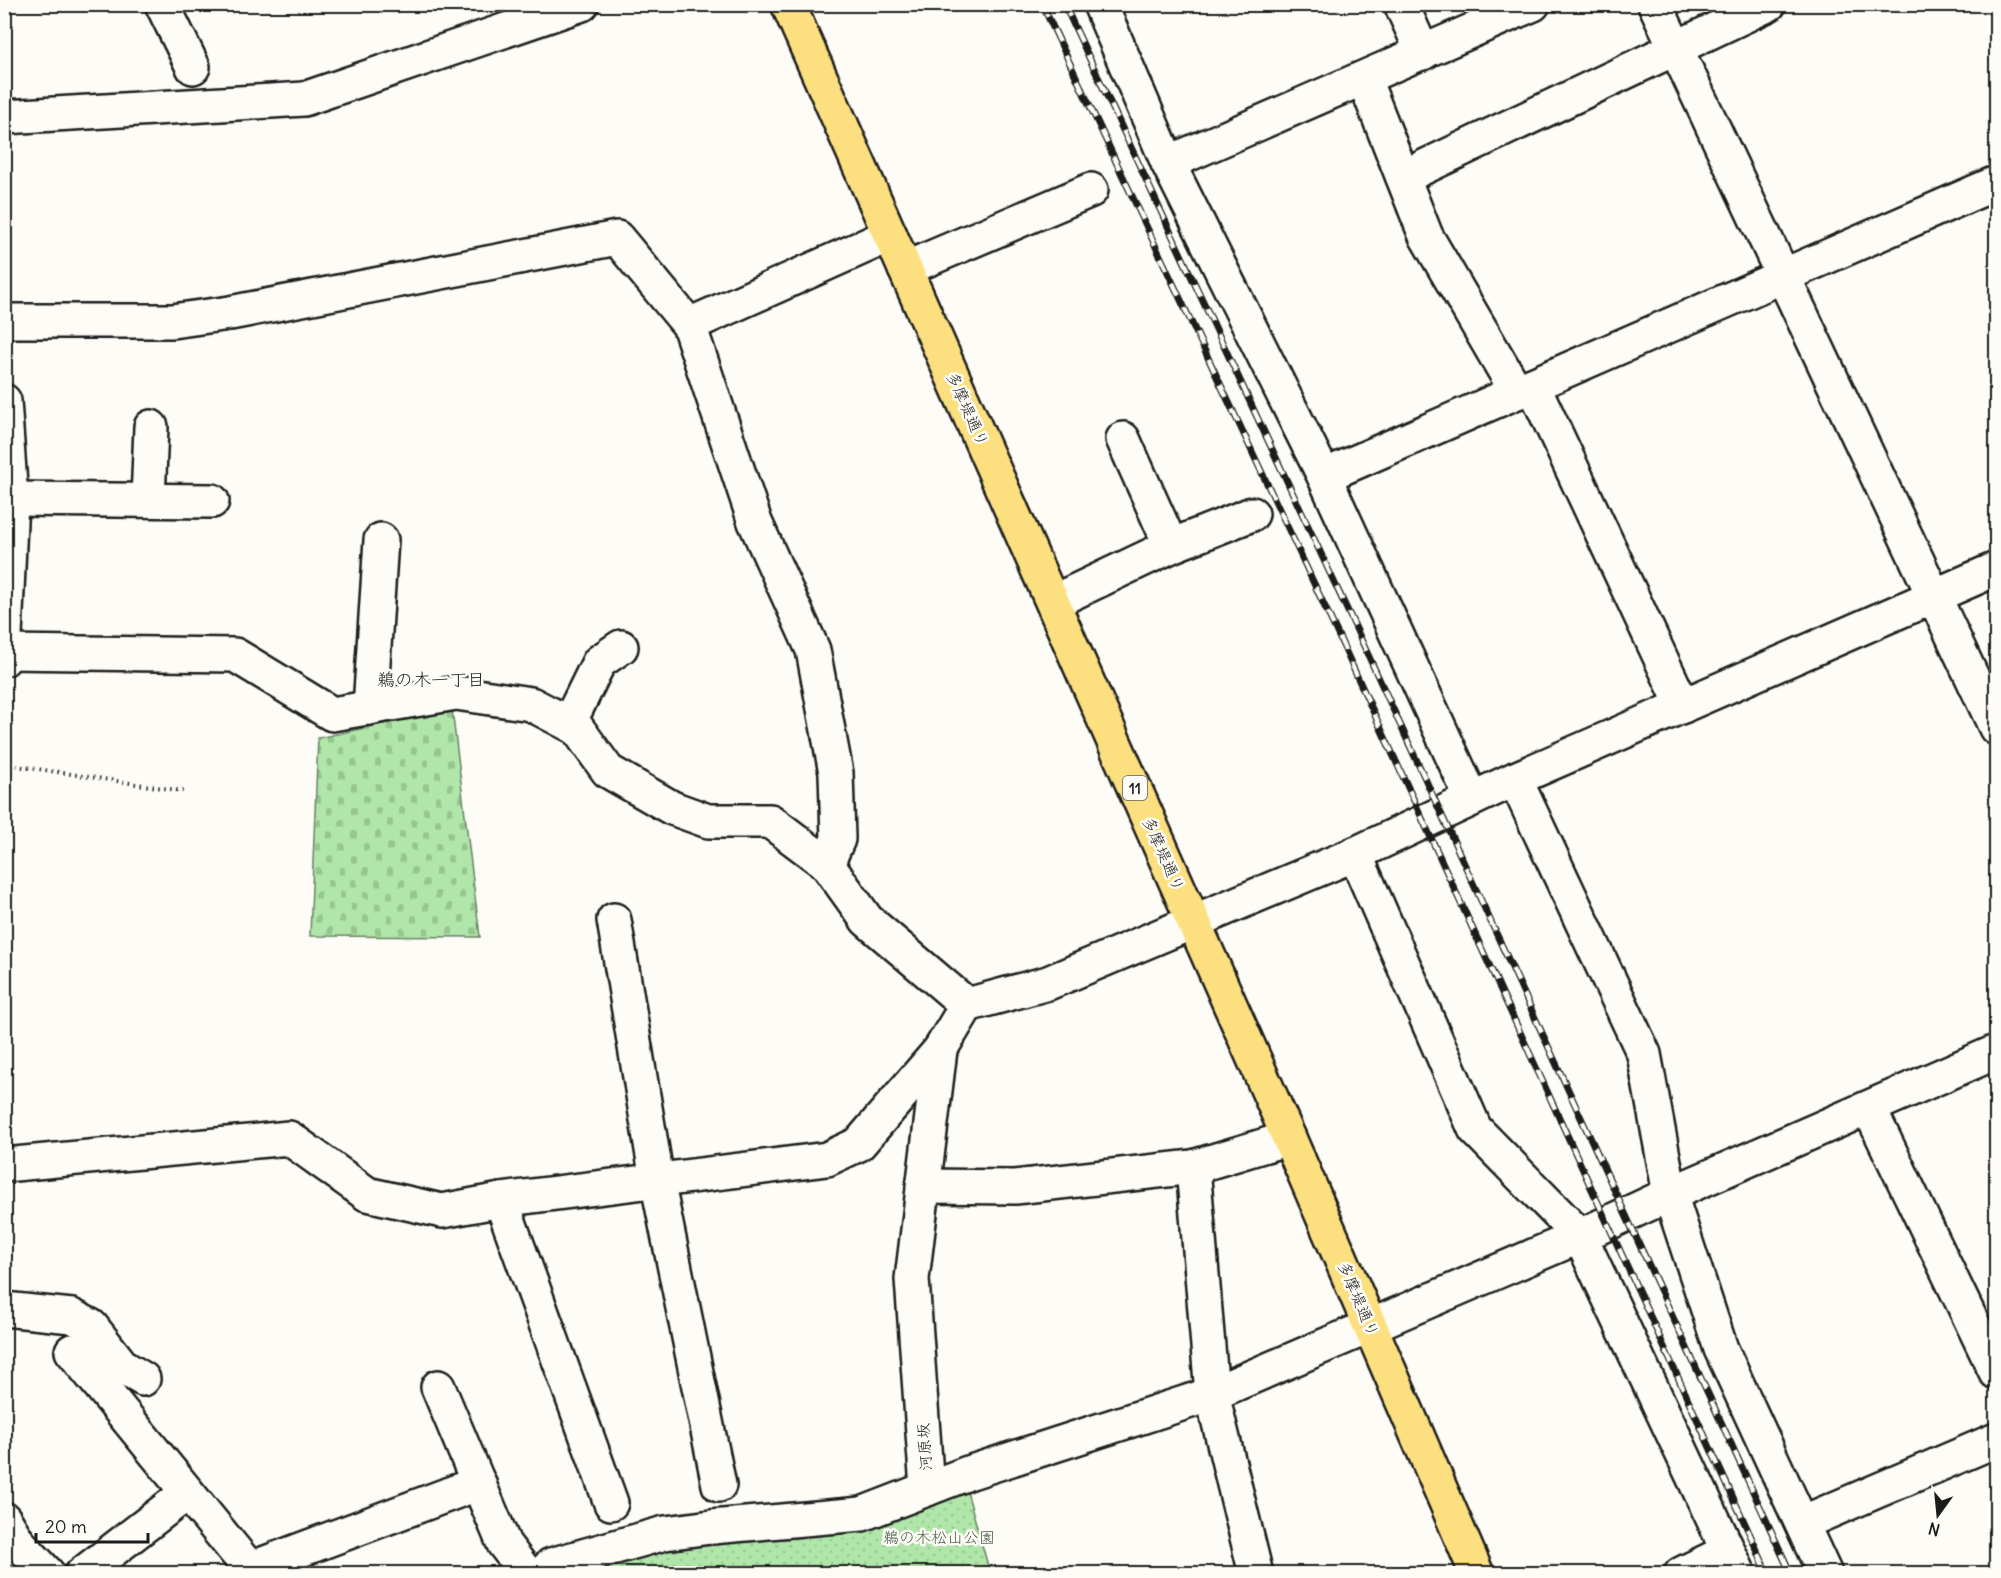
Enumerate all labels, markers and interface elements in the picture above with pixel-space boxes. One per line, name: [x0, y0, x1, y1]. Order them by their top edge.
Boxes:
street label: 多摩堤通り: [943, 368, 993, 450]
district label: 鵜の木一丁目: [377, 668, 485, 691]
road number: 11: [1123, 776, 1147, 800]
street label: 多摩堤通り: [1139, 813, 1189, 895]
street label: 多摩堤通り: [1334, 1258, 1384, 1340]
street label: 河原坂: [912, 1422, 936, 1472]
north arrow: [1908, 1485, 1968, 1545]
scale bar: [36, 1506, 148, 1544]
text: 20 m: [45, 1515, 87, 1538]
text: N: [1926, 1518, 1942, 1541]
park label: 鵜の木松山公園: [883, 1527, 995, 1547]

